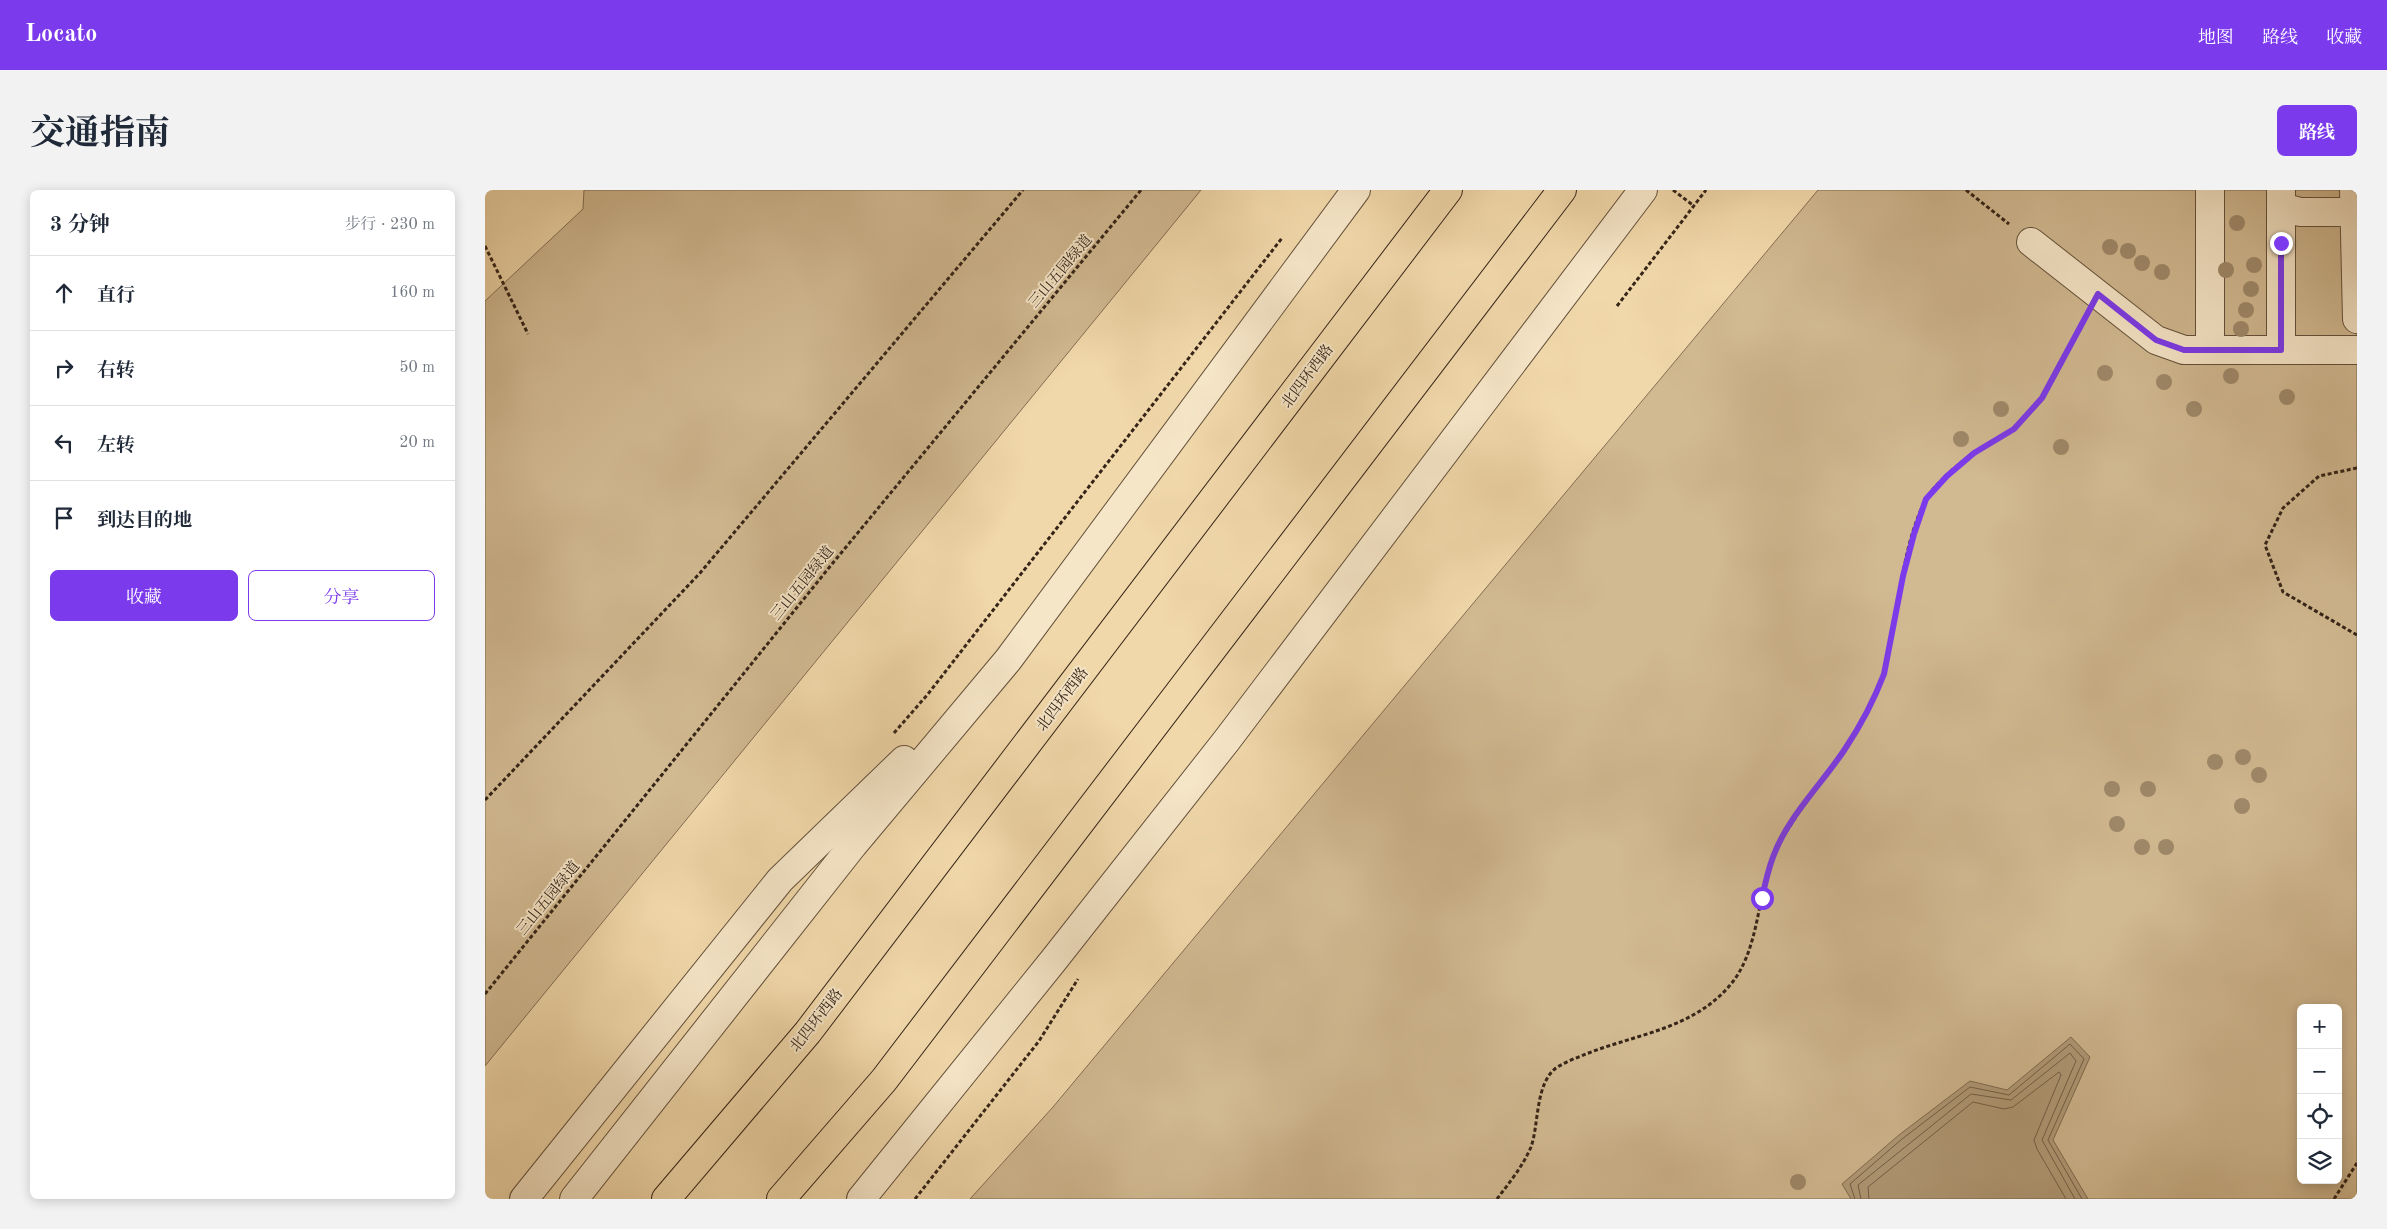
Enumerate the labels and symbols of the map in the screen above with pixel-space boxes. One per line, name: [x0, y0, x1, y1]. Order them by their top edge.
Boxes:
street label: 三山五园绿道: [1025, 231, 1096, 311]
route end: [2270, 232, 2293, 255]
street label: 北四环西路: [1278, 341, 1337, 411]
street label: 三山五园绿道: [767, 543, 837, 624]
street label: 北四环西路: [1033, 664, 1092, 734]
street label: 三山五园绿道: [513, 858, 583, 939]
route start: [1751, 887, 1774, 910]
street label: 北四环西路: [787, 986, 846, 1055]

